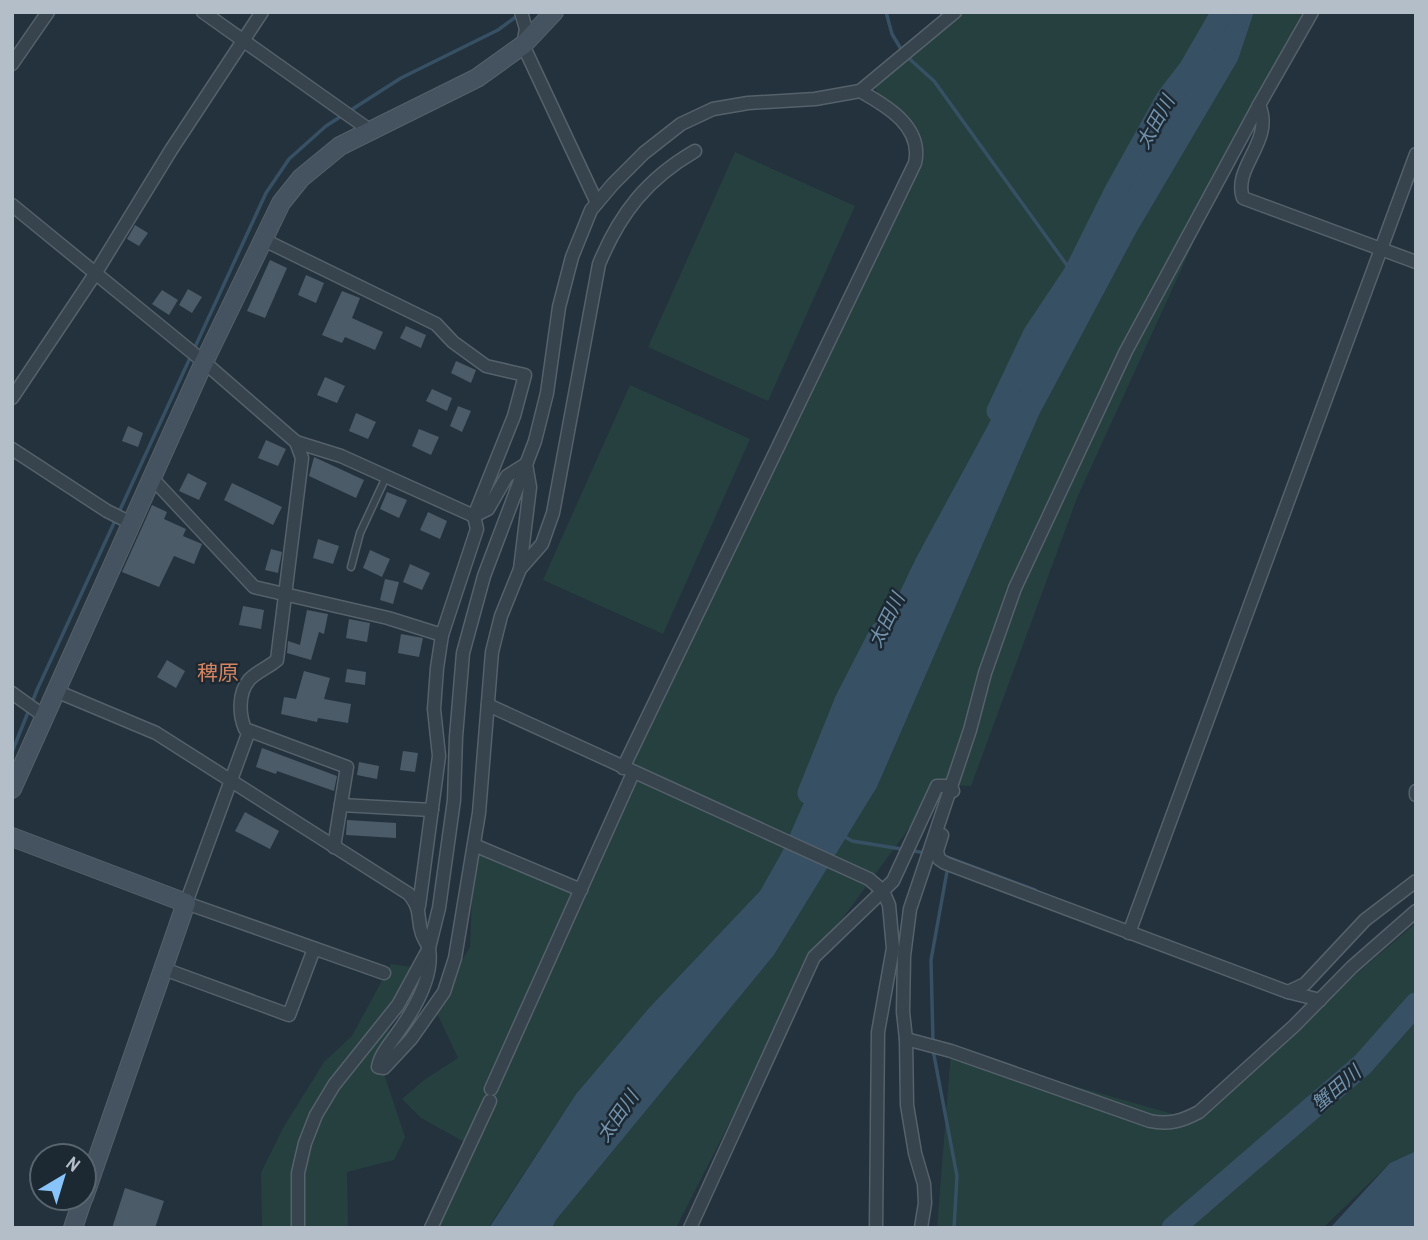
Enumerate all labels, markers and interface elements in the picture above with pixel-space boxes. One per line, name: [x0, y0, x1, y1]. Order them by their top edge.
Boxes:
water label: 太田川: [1130, 89, 1181, 153]
water label: 太田川: [862, 587, 911, 651]
district label: 稗原: [197, 658, 239, 687]
water label: 蟹田川: [1306, 1058, 1368, 1117]
water label: 太田川: [590, 1084, 645, 1147]
north arrow: [28, 1142, 98, 1212]
text: N: [61, 1150, 86, 1177]

